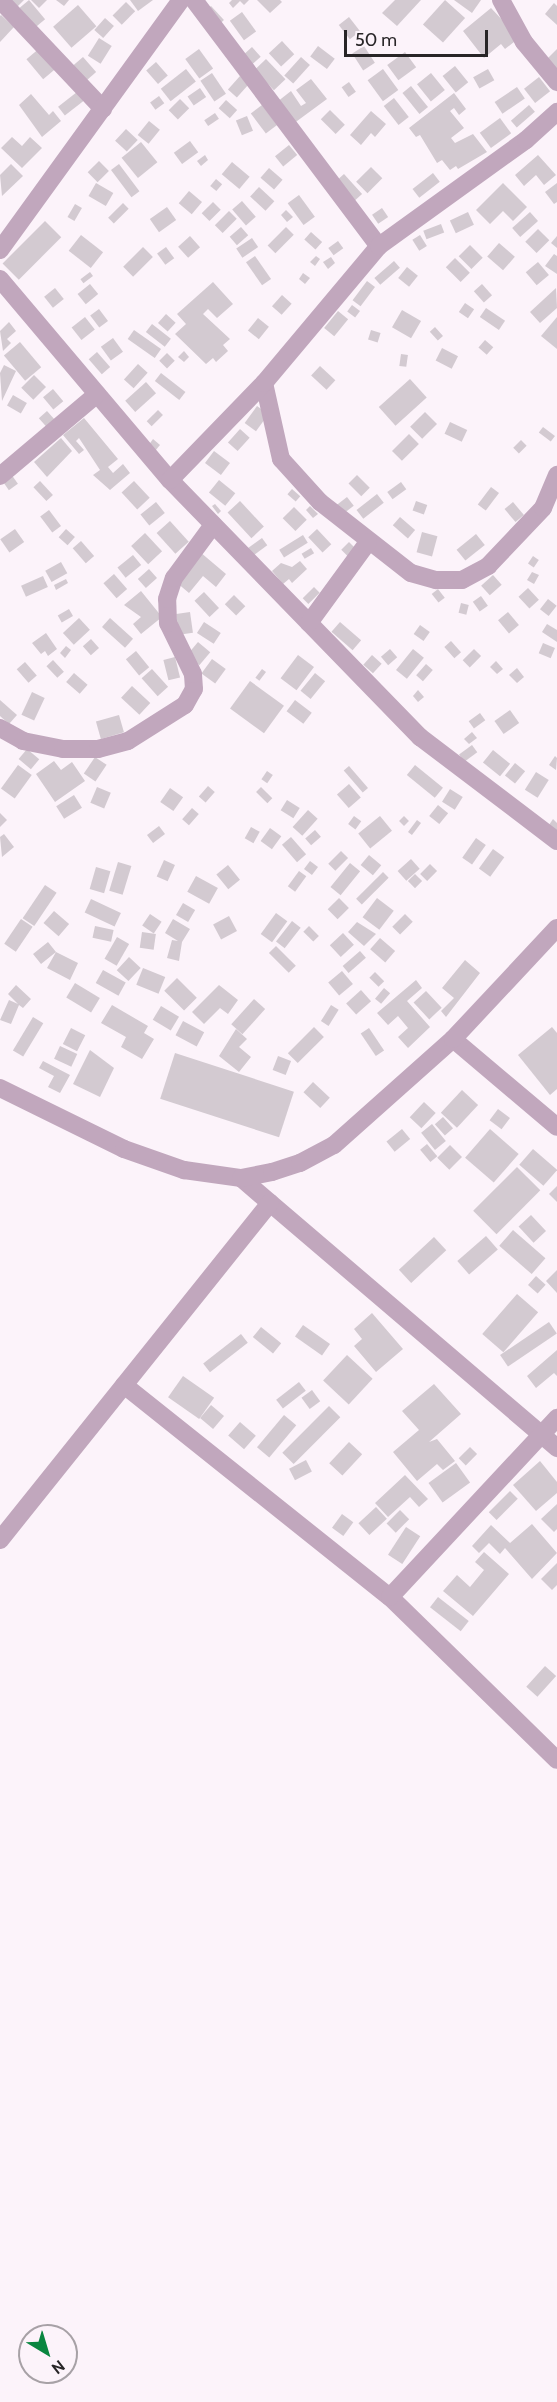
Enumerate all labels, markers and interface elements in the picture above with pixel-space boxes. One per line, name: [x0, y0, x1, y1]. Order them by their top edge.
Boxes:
scale bar: [347, 18, 491, 56]
text: 50 m: [355, 29, 397, 51]
north arrow: [18, 2324, 78, 2384]
text: N: [48, 2356, 68, 2378]

